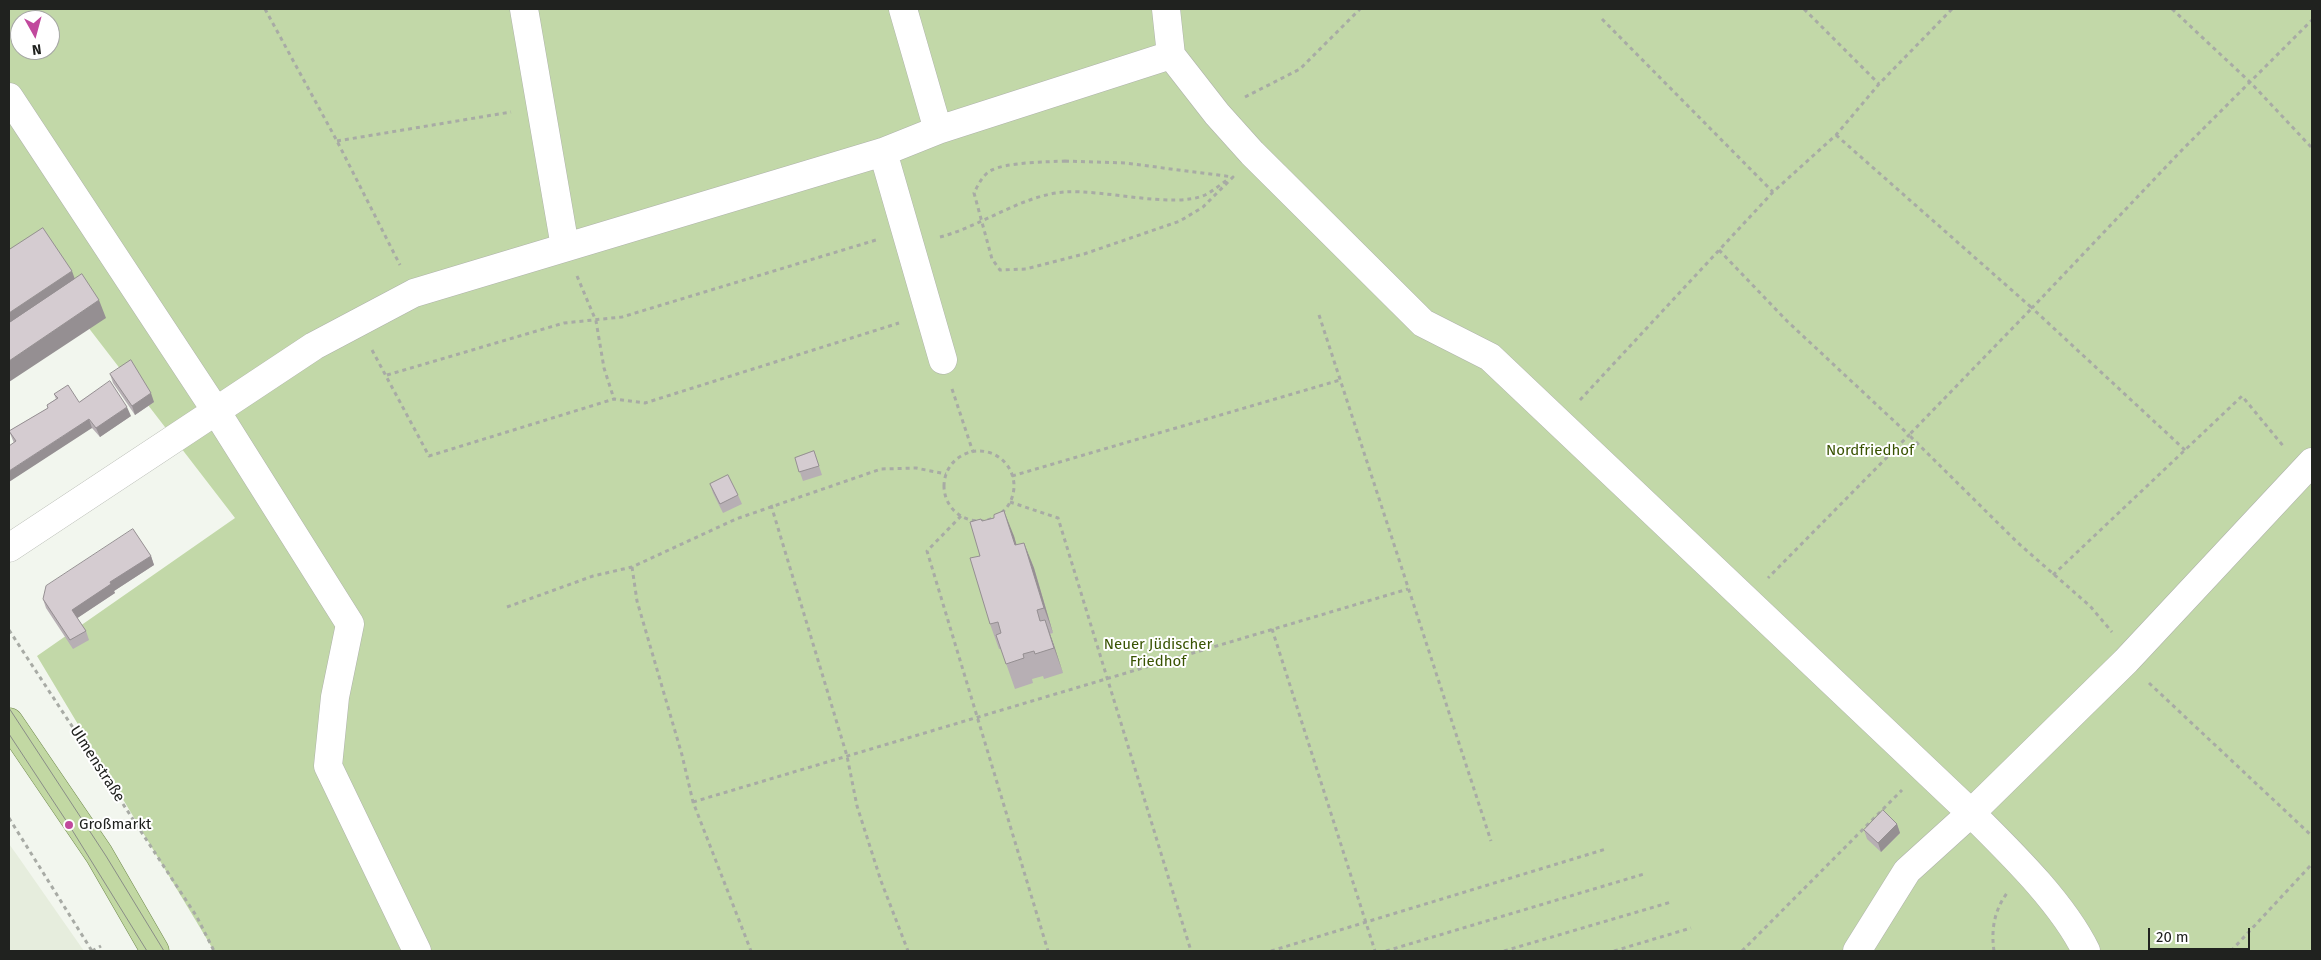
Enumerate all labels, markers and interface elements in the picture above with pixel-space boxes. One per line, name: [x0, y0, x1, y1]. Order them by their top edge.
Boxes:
north arrow: [10, 10, 60, 60]
text: N: [31, 40, 42, 58]
park label: Nordfriedhof: [1826, 442, 1914, 460]
park label: Neuer Jüdischer Friedhof: [1104, 636, 1212, 671]
street label: Ulmenstraße: [66, 723, 128, 805]
place label: Großmarkt: [79, 816, 151, 834]
marker: Großmarkt: [63, 819, 75, 831]
scale bar: [2151, 918, 2254, 950]
text: 20 m: [2156, 928, 2189, 946]

